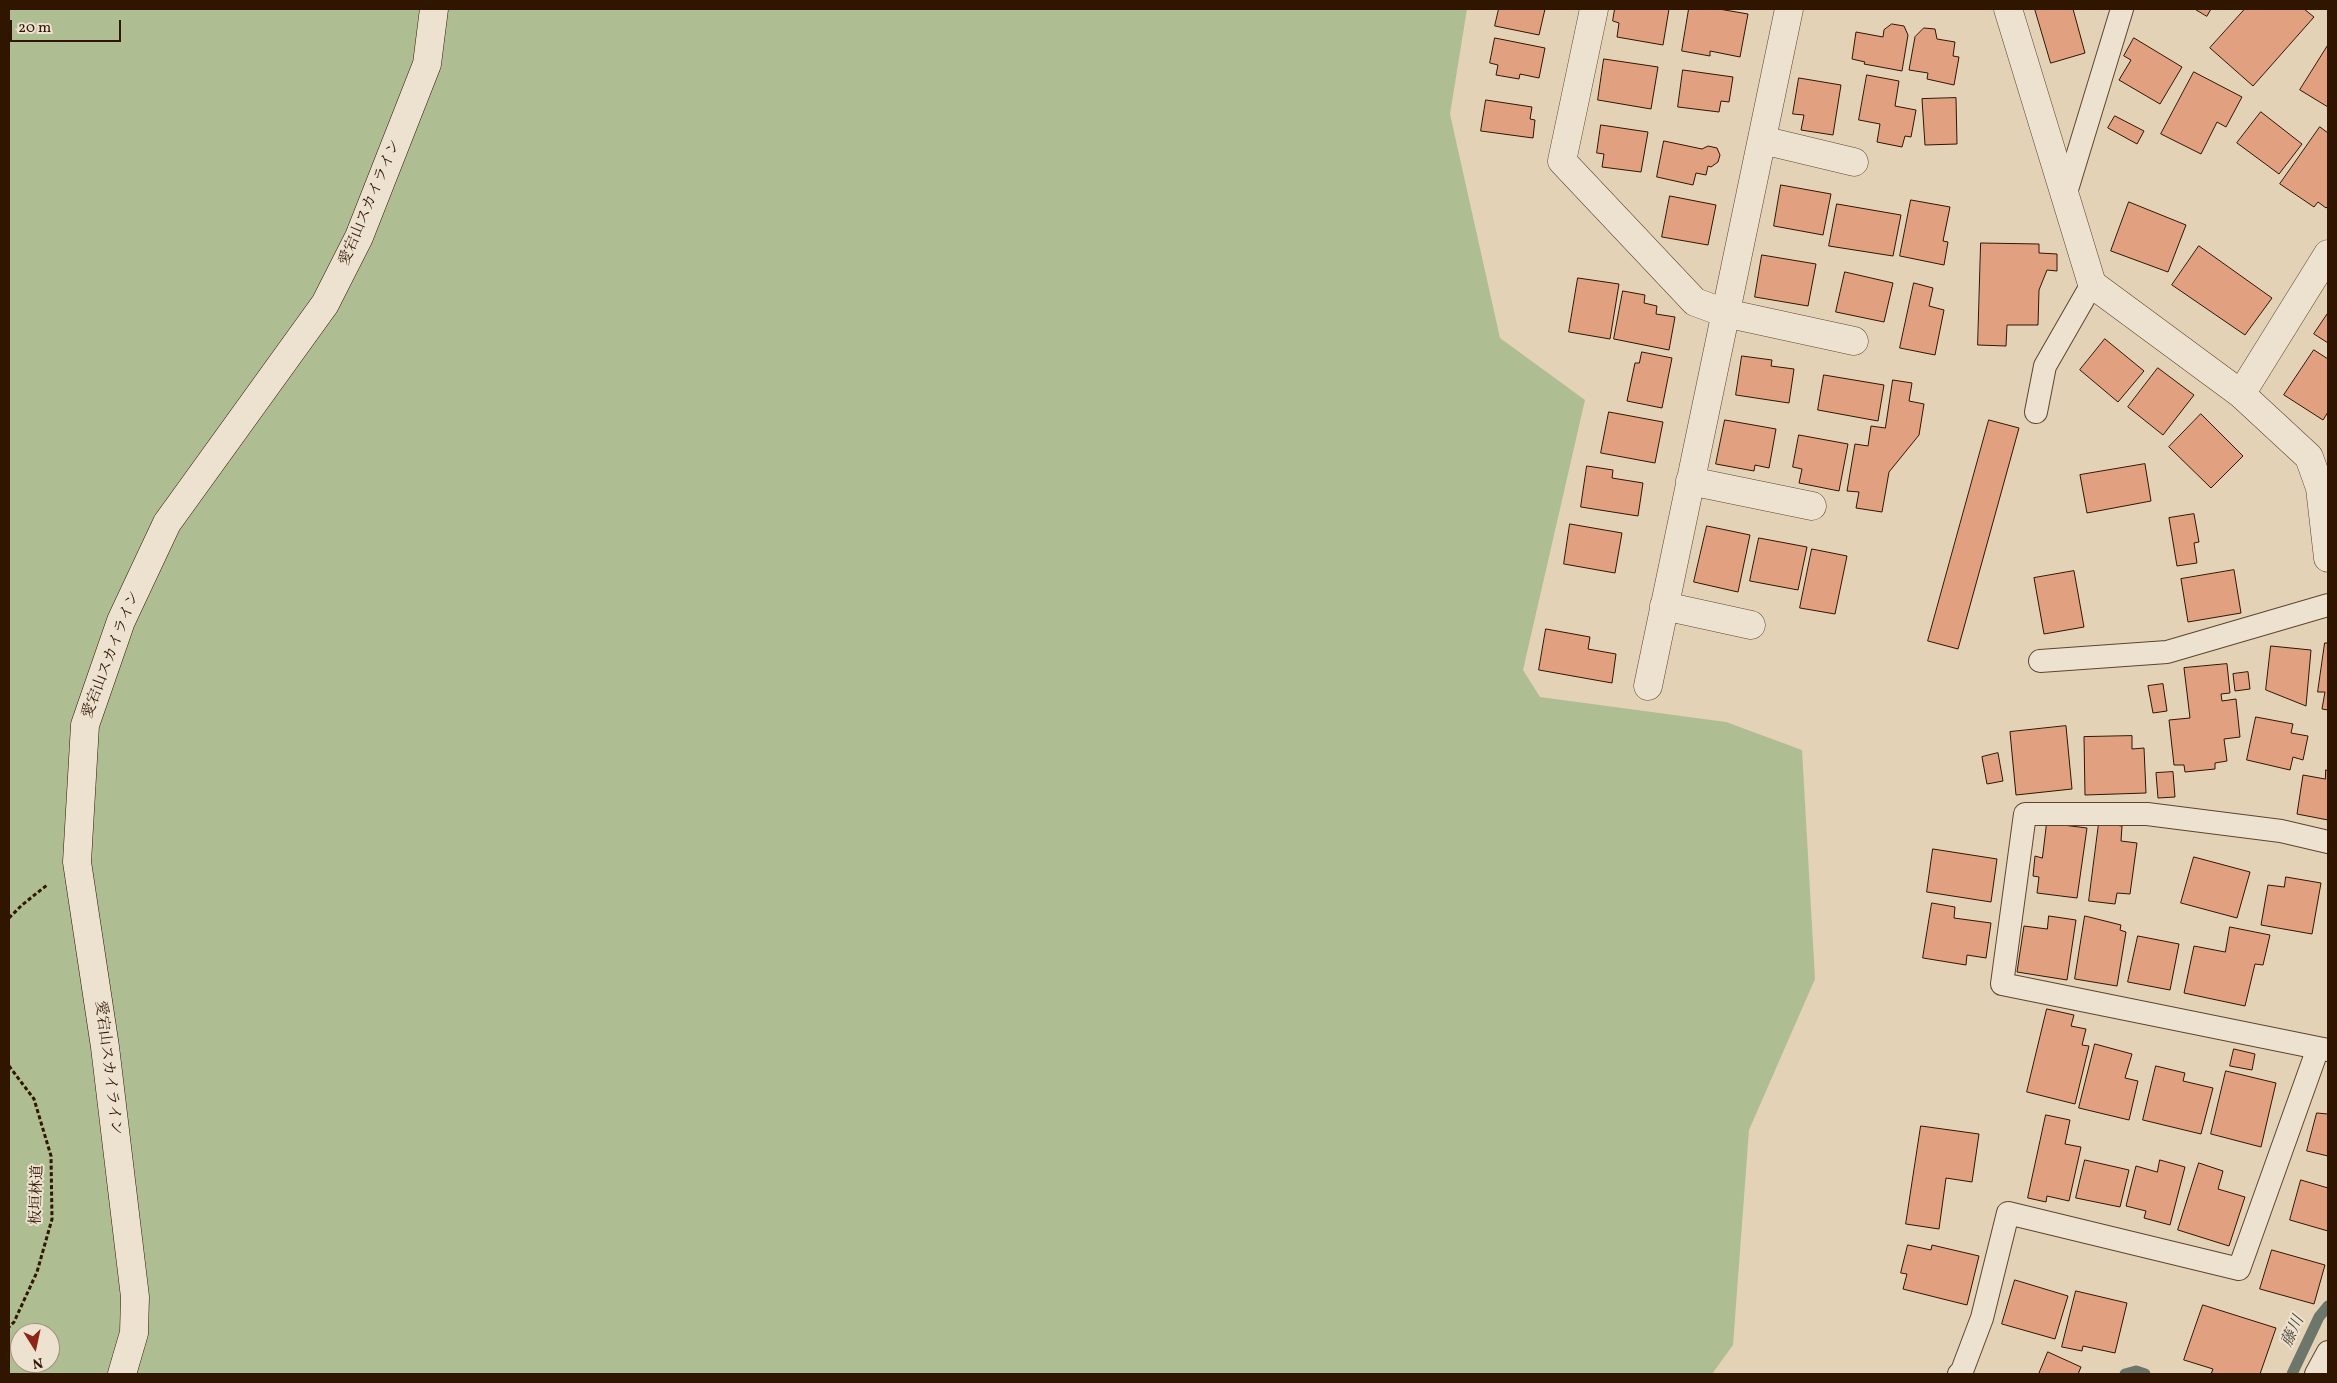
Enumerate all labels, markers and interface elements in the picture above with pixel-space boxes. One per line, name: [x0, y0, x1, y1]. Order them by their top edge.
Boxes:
scale bar: [12, 10, 124, 42]
text: 20 m: [18, 18, 51, 39]
street label: 愛宕山スカイライン: [336, 137, 406, 269]
street label: 愛宕山スカイライン: [79, 589, 145, 721]
street label: 愛宕山スカイライン: [90, 1000, 124, 1136]
street label: 板垣林道: [28, 1165, 48, 1225]
water label: 藤川: [2279, 1313, 2309, 1351]
north arrow: [10, 1323, 60, 1373]
text: N: [31, 1352, 44, 1373]

